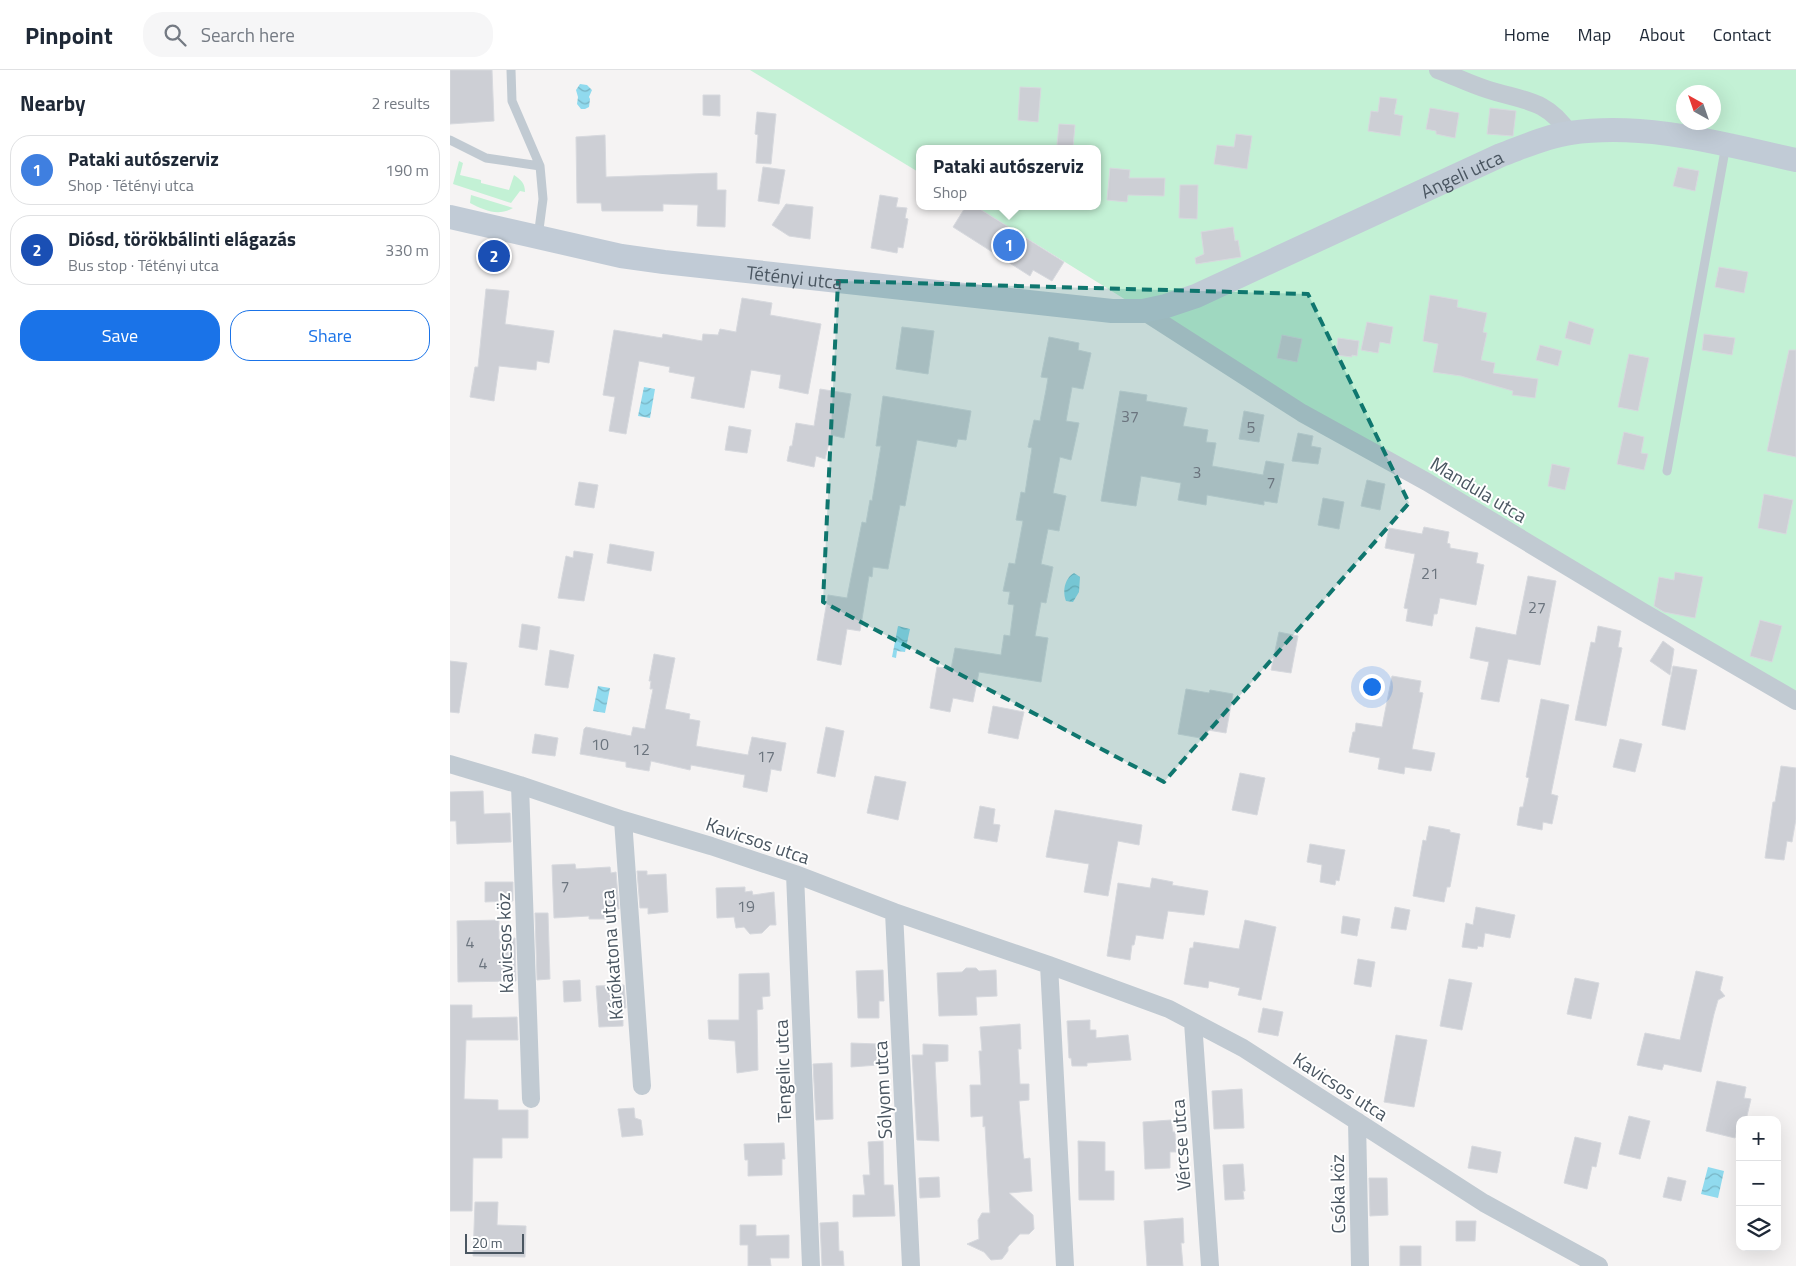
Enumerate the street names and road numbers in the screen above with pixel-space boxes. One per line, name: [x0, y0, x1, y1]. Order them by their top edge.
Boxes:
street label: Angeli utca: [1415, 141, 1508, 205]
street label: Tétényi utca: [745, 257, 844, 296]
street label: Mandula utca: [1425, 449, 1533, 530]
street label: Kavicsos utca: [702, 809, 814, 871]
street label: Kárókatona utca: [592, 888, 630, 1021]
street label: Kavicsos köz: [488, 892, 520, 994]
street label: Tengelic utca: [766, 1019, 798, 1123]
street label: Sólyom utca: [865, 1040, 899, 1140]
street label: Kavicsos utca: [1288, 1044, 1395, 1128]
street label: Vércse utca: [1162, 1098, 1198, 1192]
street label: Csóka köz: [1322, 1154, 1352, 1234]

